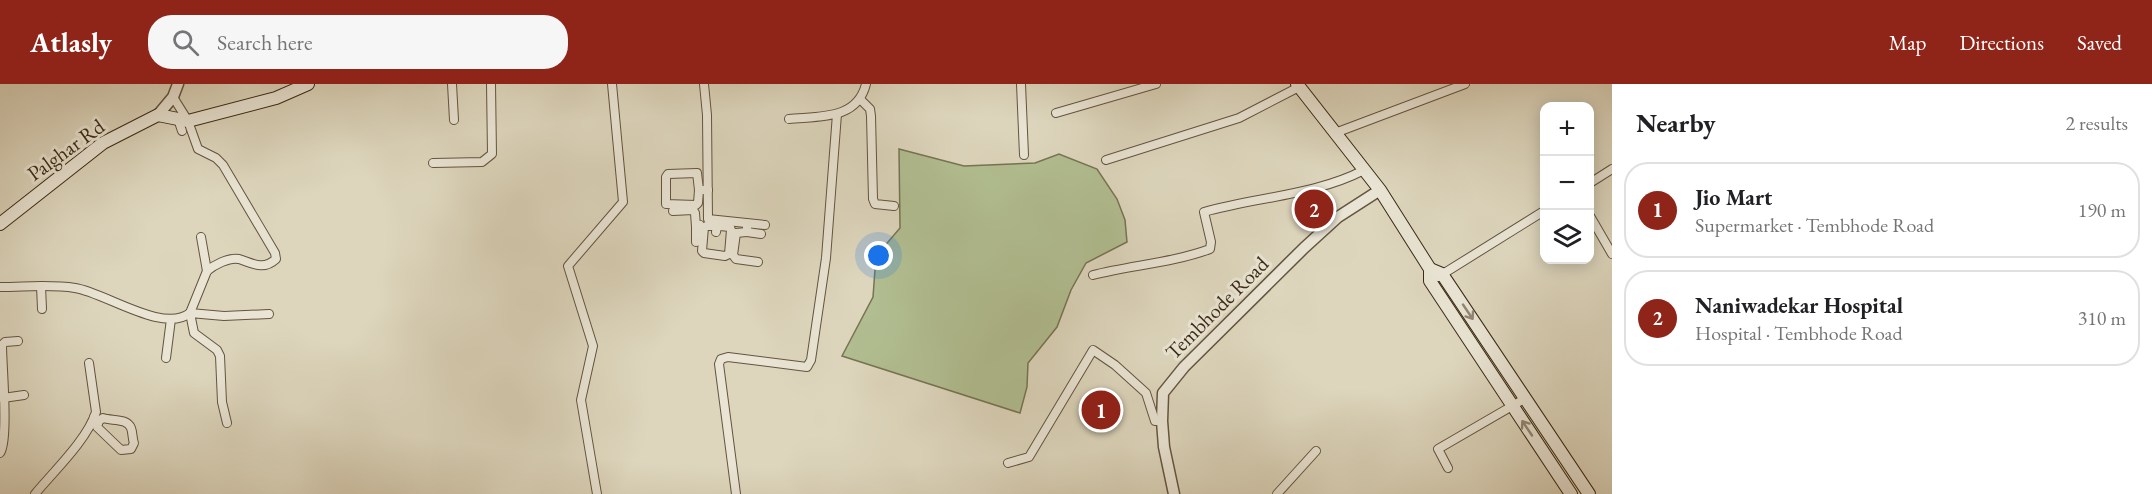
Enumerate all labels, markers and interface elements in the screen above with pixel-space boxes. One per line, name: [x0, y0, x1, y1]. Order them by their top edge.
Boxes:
search box: [148, 15, 568, 69]
text: Atlasly: [30, 24, 112, 60]
icon: search: [169, 26, 202, 59]
text: Search here: [217, 28, 313, 57]
text: Map: [1889, 29, 1926, 56]
text: Directions: [1959, 29, 2044, 56]
text: Saved: [2077, 29, 2122, 56]
map controls: [1540, 102, 1594, 264]
button: +: [1540, 102, 1594, 156]
text: Nearby: [1636, 106, 1716, 140]
text: 2 results: [2065, 110, 2128, 136]
street label: Palghar Rd: [22, 112, 110, 187]
button: −: [1540, 156, 1594, 210]
text: Jio Mart: [1695, 183, 1772, 212]
pin: 2: [1294, 186, 1334, 232]
text: 1: [1652, 197, 1663, 223]
text: 190 m: [2078, 197, 2126, 223]
button: layers: [1540, 210, 1594, 264]
text: Supermarket · Tembhode Road: [1695, 212, 1934, 238]
your location: [864, 241, 893, 270]
street label: Tembhode Road: [1159, 250, 1274, 365]
text: Naniwadekar Hospital: [1695, 291, 1903, 320]
one-way arrow: [1462, 303, 1474, 320]
text: 2: [1652, 305, 1663, 331]
text: 310 m: [2078, 305, 2126, 331]
text: Hospital · Tembhode Road: [1695, 320, 1903, 346]
pin: 1: [1082, 388, 1120, 432]
one-way arrow: [1520, 420, 1532, 437]

